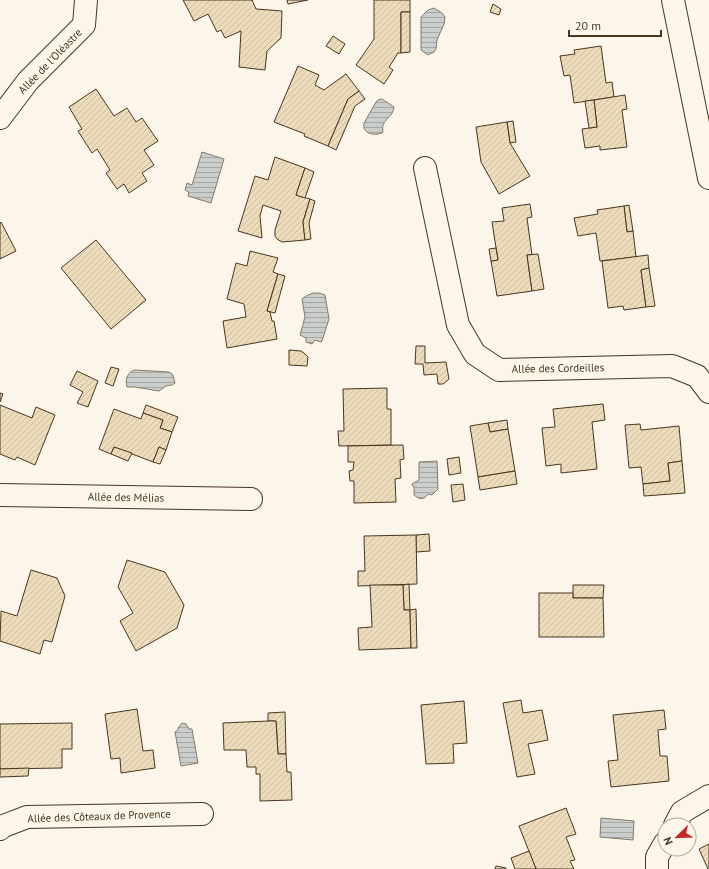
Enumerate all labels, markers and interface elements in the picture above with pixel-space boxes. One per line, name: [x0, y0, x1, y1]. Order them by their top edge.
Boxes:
scale bar: [569, 12, 661, 38]
text: 20 m: [575, 18, 601, 33]
street label: Allée de l'Oléastre: [15, 25, 85, 97]
street label: Allée des Cordeilles: [512, 360, 605, 376]
street label: Allée des Mélias: [88, 489, 165, 505]
street label: Allée des Côteaux de Provence: [27, 806, 171, 825]
north arrow: [657, 817, 697, 857]
text: N: [660, 835, 676, 847]

